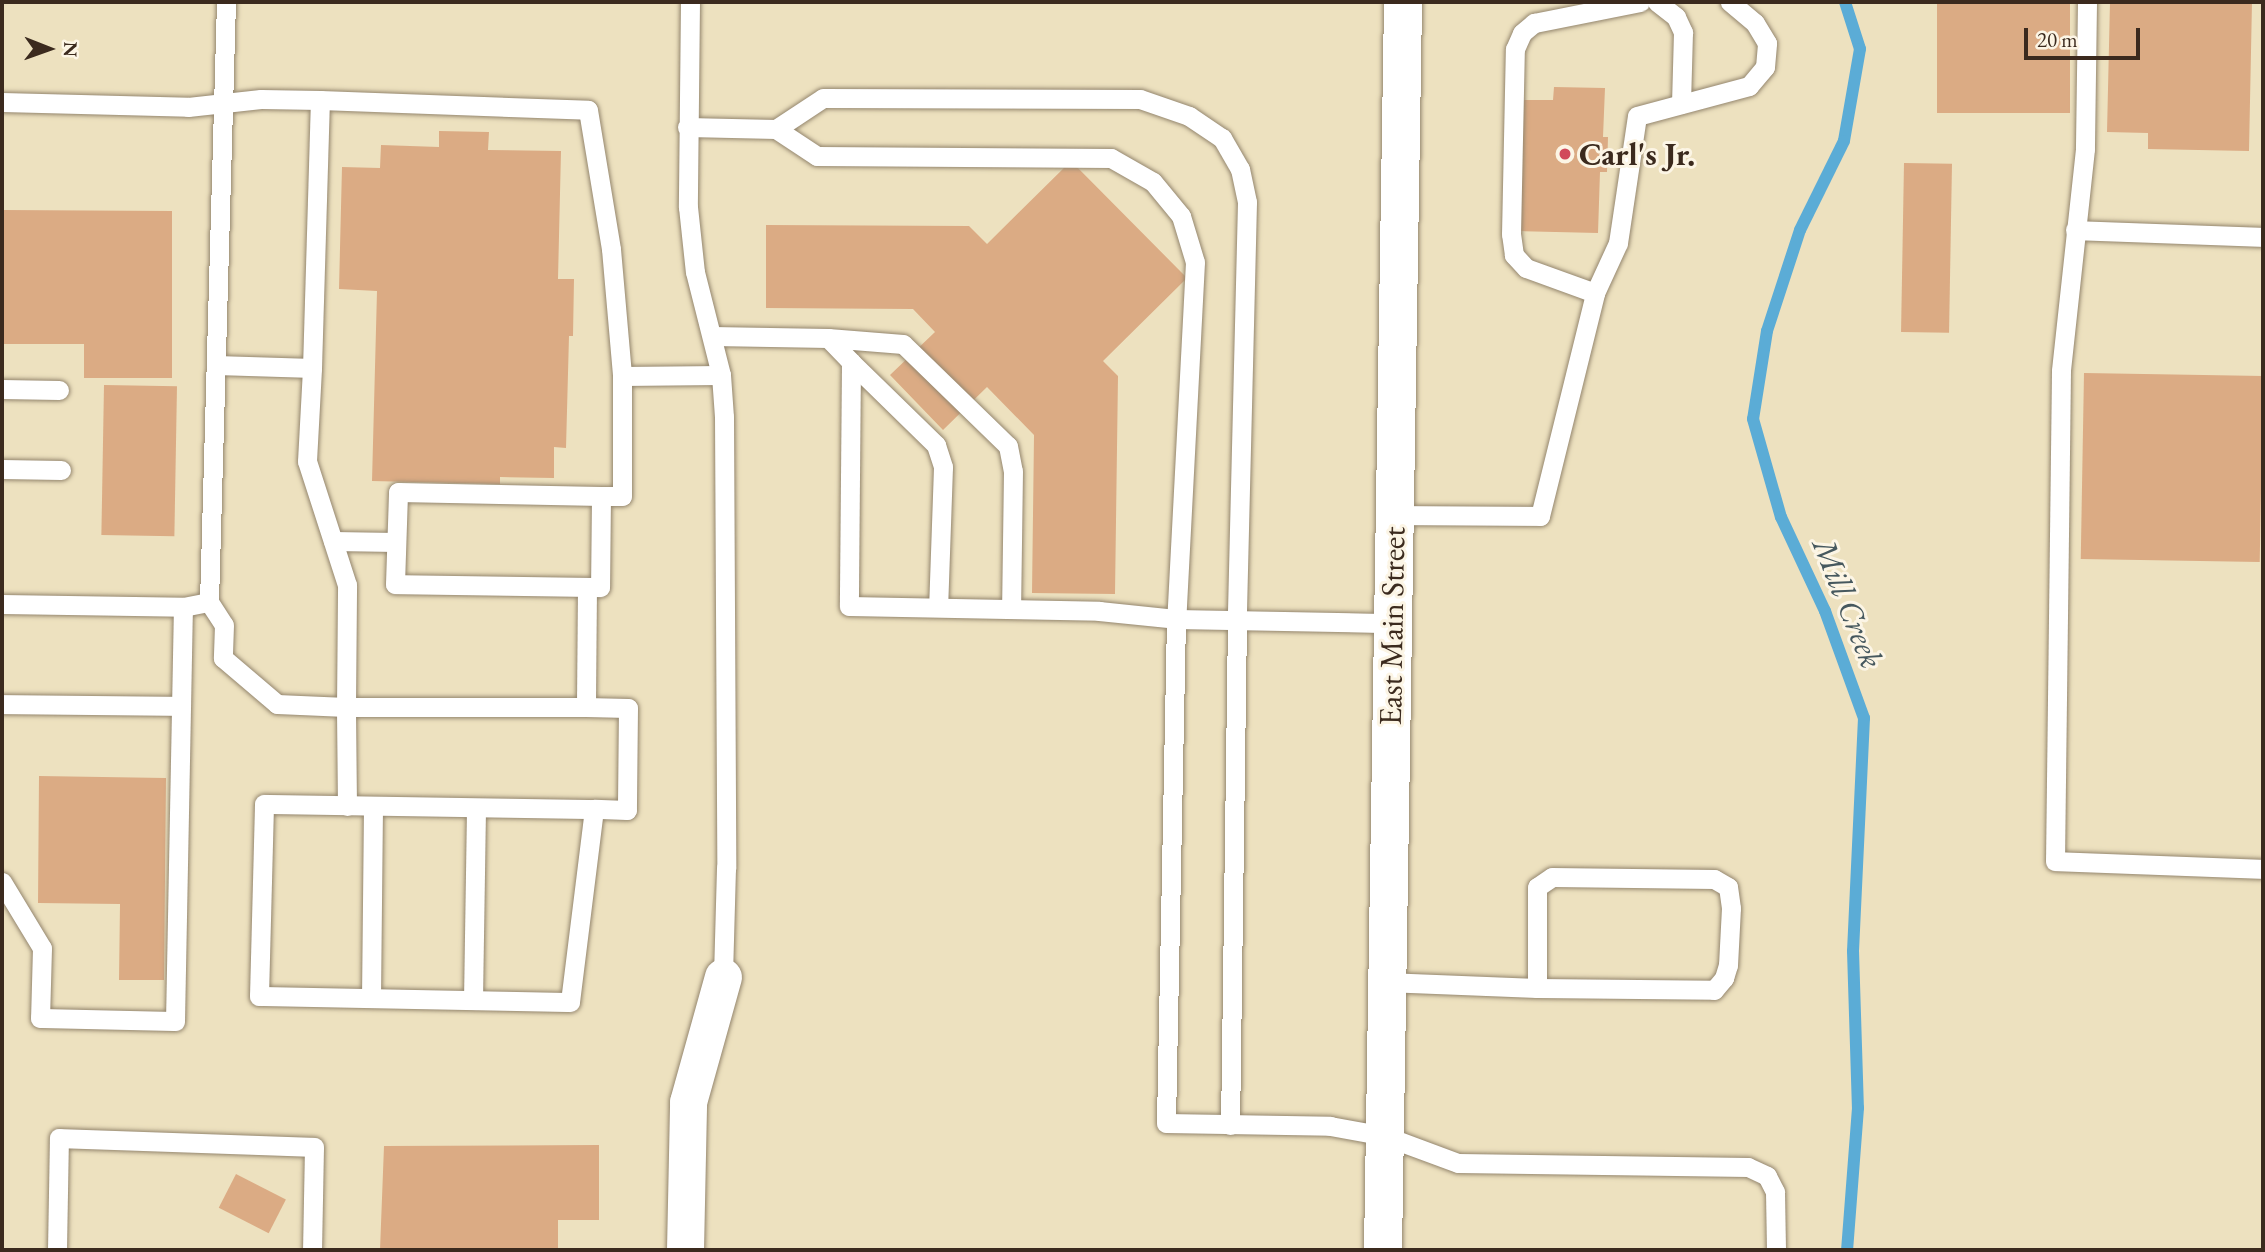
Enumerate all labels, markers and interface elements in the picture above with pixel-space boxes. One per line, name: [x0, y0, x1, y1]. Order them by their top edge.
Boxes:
north arrow: [14, 14, 84, 84]
scale bar: [2027, 14, 2142, 58]
text: 20 m: [2037, 26, 2078, 53]
text: N: [58, 41, 83, 57]
place label: Carl's Jr.: [1579, 135, 1695, 173]
marker: Carl's Jr.: [1557, 146, 1573, 162]
street label: East Main Street: [1371, 526, 1413, 726]
water label: Mill Creek: [1804, 532, 1892, 674]

